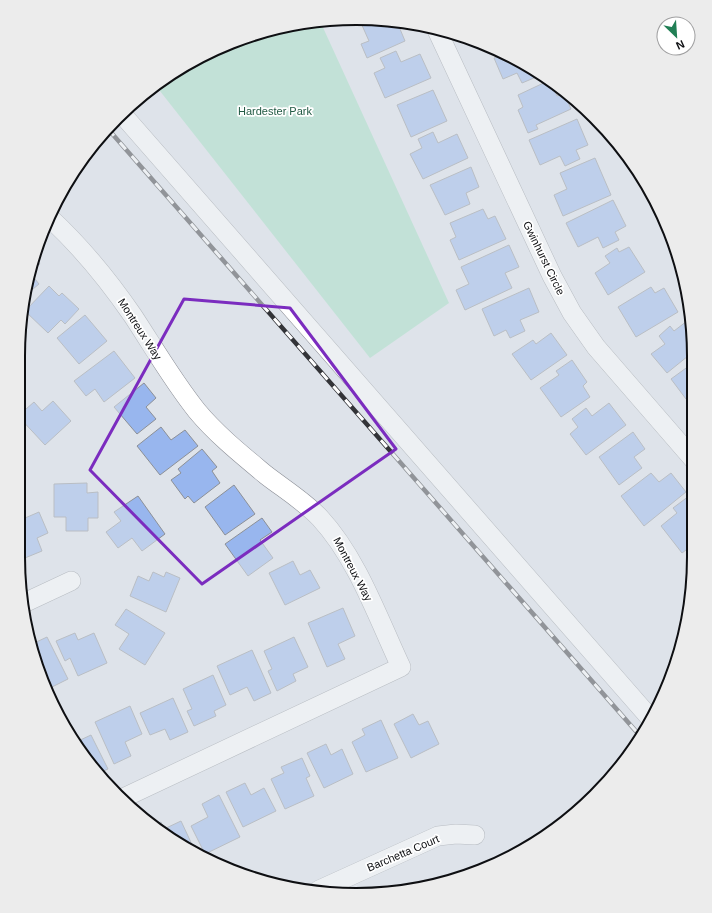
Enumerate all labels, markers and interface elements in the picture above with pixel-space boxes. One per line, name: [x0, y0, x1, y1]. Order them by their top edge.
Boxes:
north arrow: [656, 16, 696, 56]
text: N: [674, 38, 686, 52]
park label: Hardester Park: [238, 105, 312, 117]
street label: Gwinhurst Circle: [521, 219, 567, 297]
street label: Montreux Way: [116, 296, 164, 362]
street label: Montreux Way: [331, 535, 375, 603]
street label: Barchetta Court: [365, 832, 441, 874]

